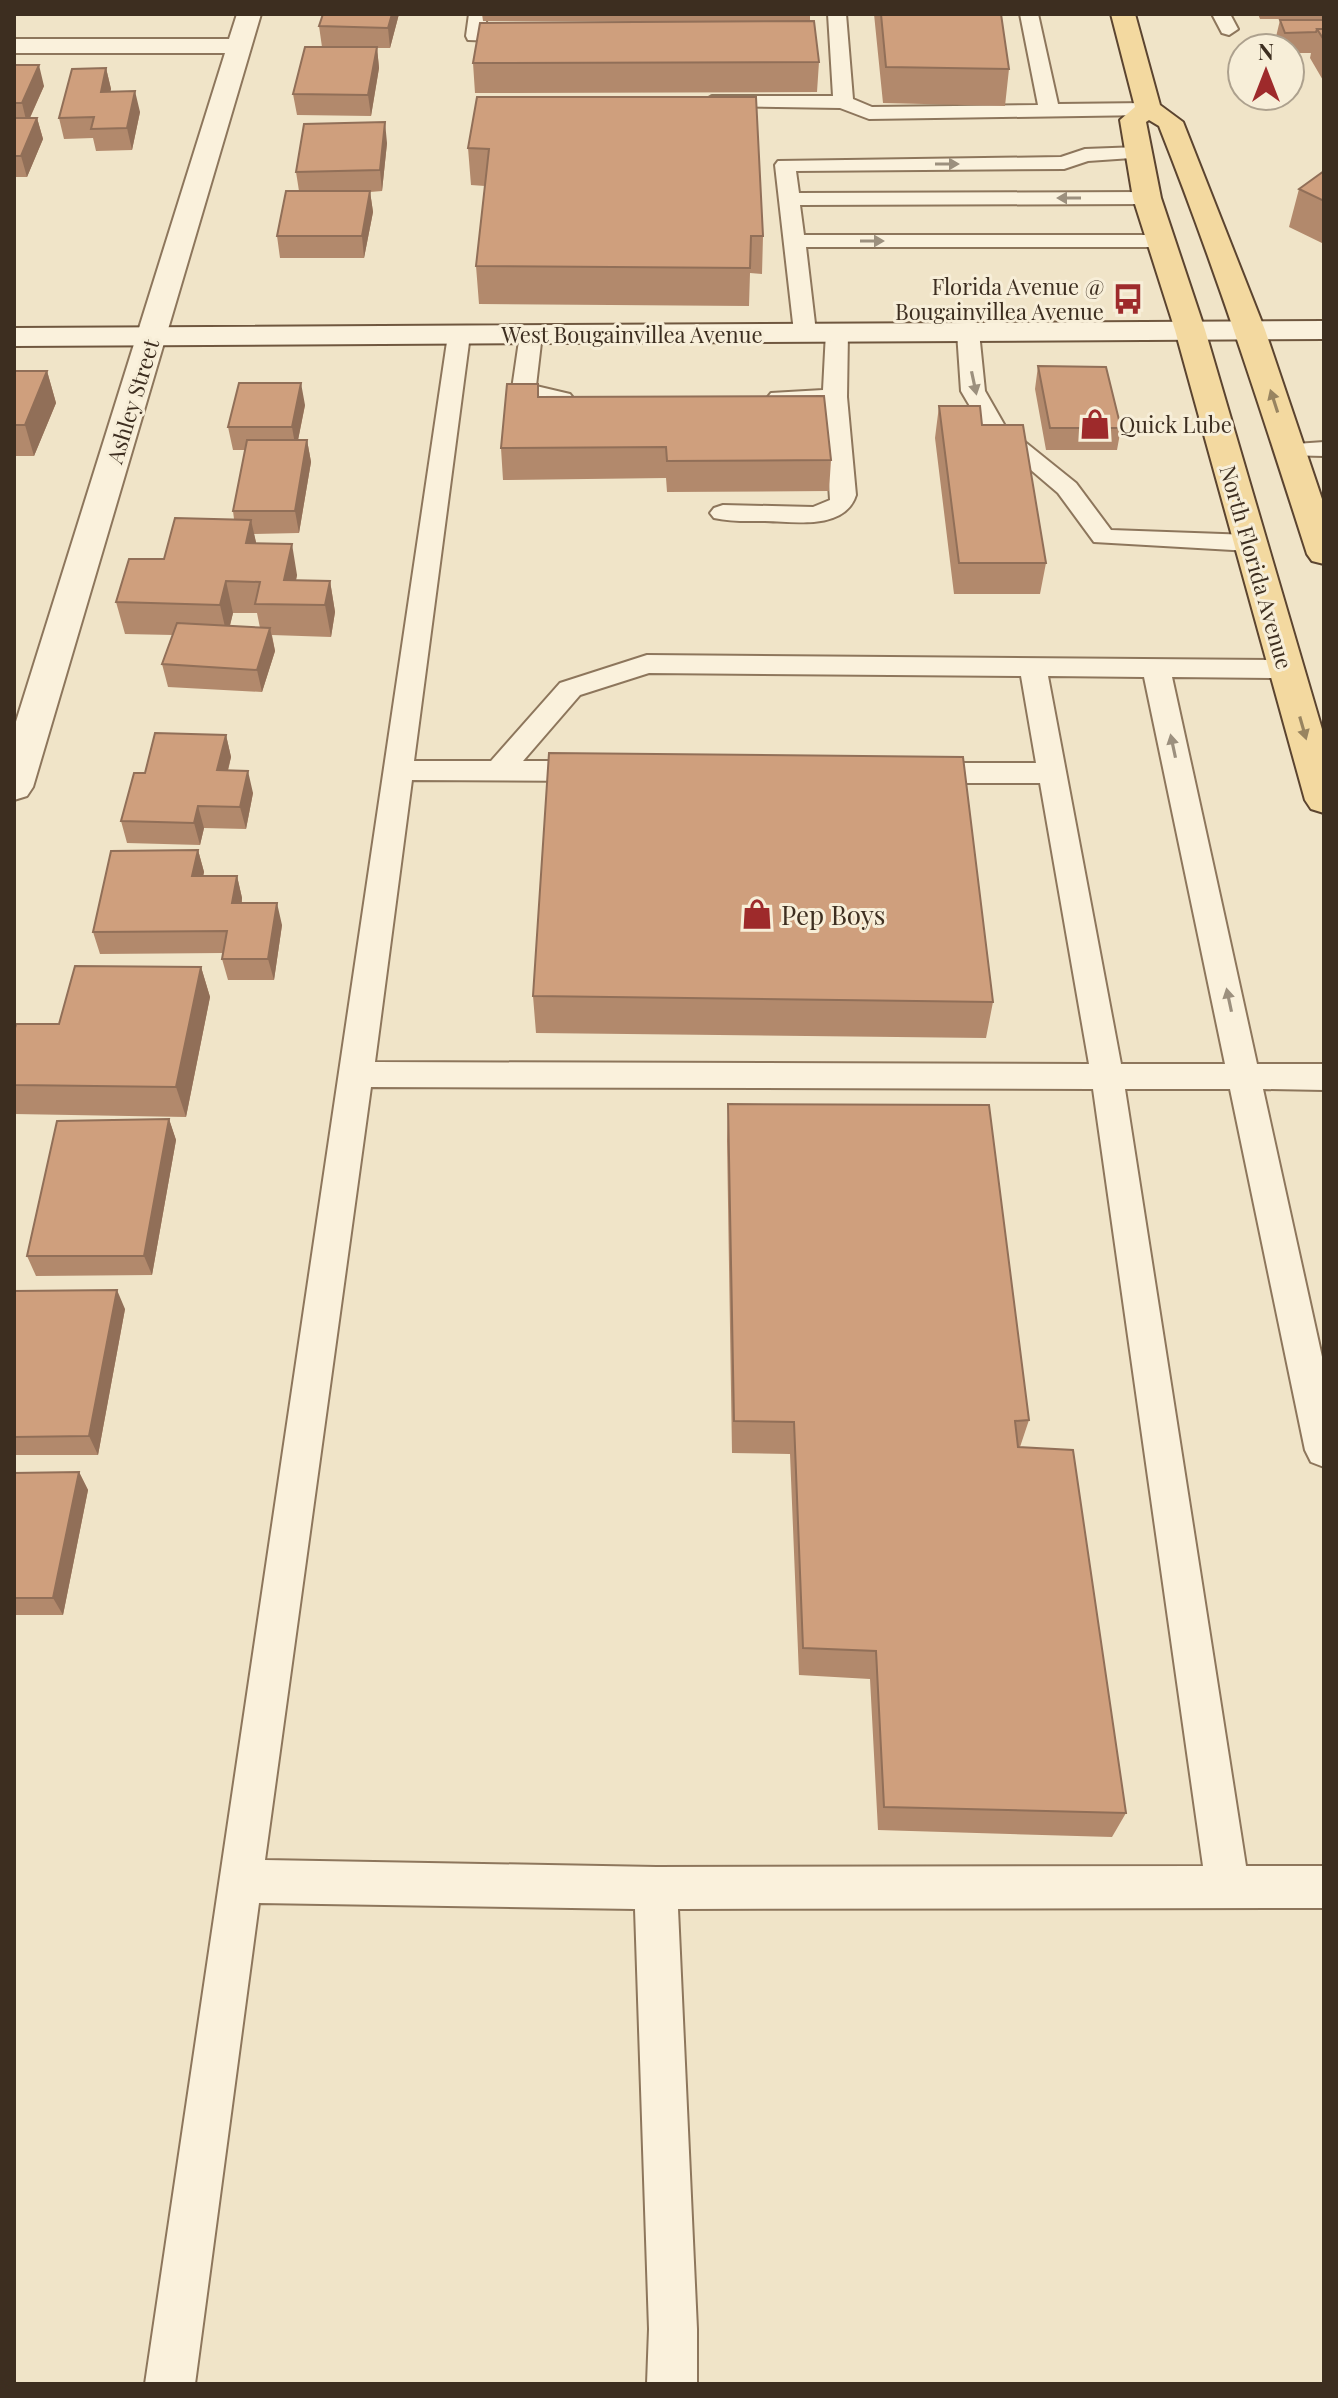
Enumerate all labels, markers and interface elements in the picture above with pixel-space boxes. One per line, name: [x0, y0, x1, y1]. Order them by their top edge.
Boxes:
north arrow: [1226, 32, 1306, 112]
text: N: [1258, 36, 1274, 66]
one-way arrow: [935, 158, 960, 170]
one-way arrow: [1056, 192, 1081, 204]
one-way arrow: [860, 235, 885, 247]
place label: Florida Avenue @ Bougainvillea Avenue: [895, 271, 1104, 326]
bus stop icon: Florida Avenue @ Bougainvillea Avenue: [1111, 282, 1145, 316]
street label: West Bougainvillea Avenue: [500, 319, 763, 349]
street label: Ashley Street: [99, 334, 166, 468]
one-way arrow: [968, 371, 981, 396]
one-way arrow: [1267, 388, 1279, 412]
shop icon: Quick Lube: [1078, 407, 1112, 441]
place label: Quick Lube: [1119, 409, 1232, 439]
street label: North Florida Avenue: [1214, 462, 1300, 672]
one-way arrow: [1297, 717, 1310, 741]
one-way arrow: [1166, 734, 1179, 759]
shop icon: Pep Boys: [740, 897, 774, 931]
place label: Pep Boys: [781, 897, 885, 932]
one-way arrow: [1222, 988, 1235, 1013]

